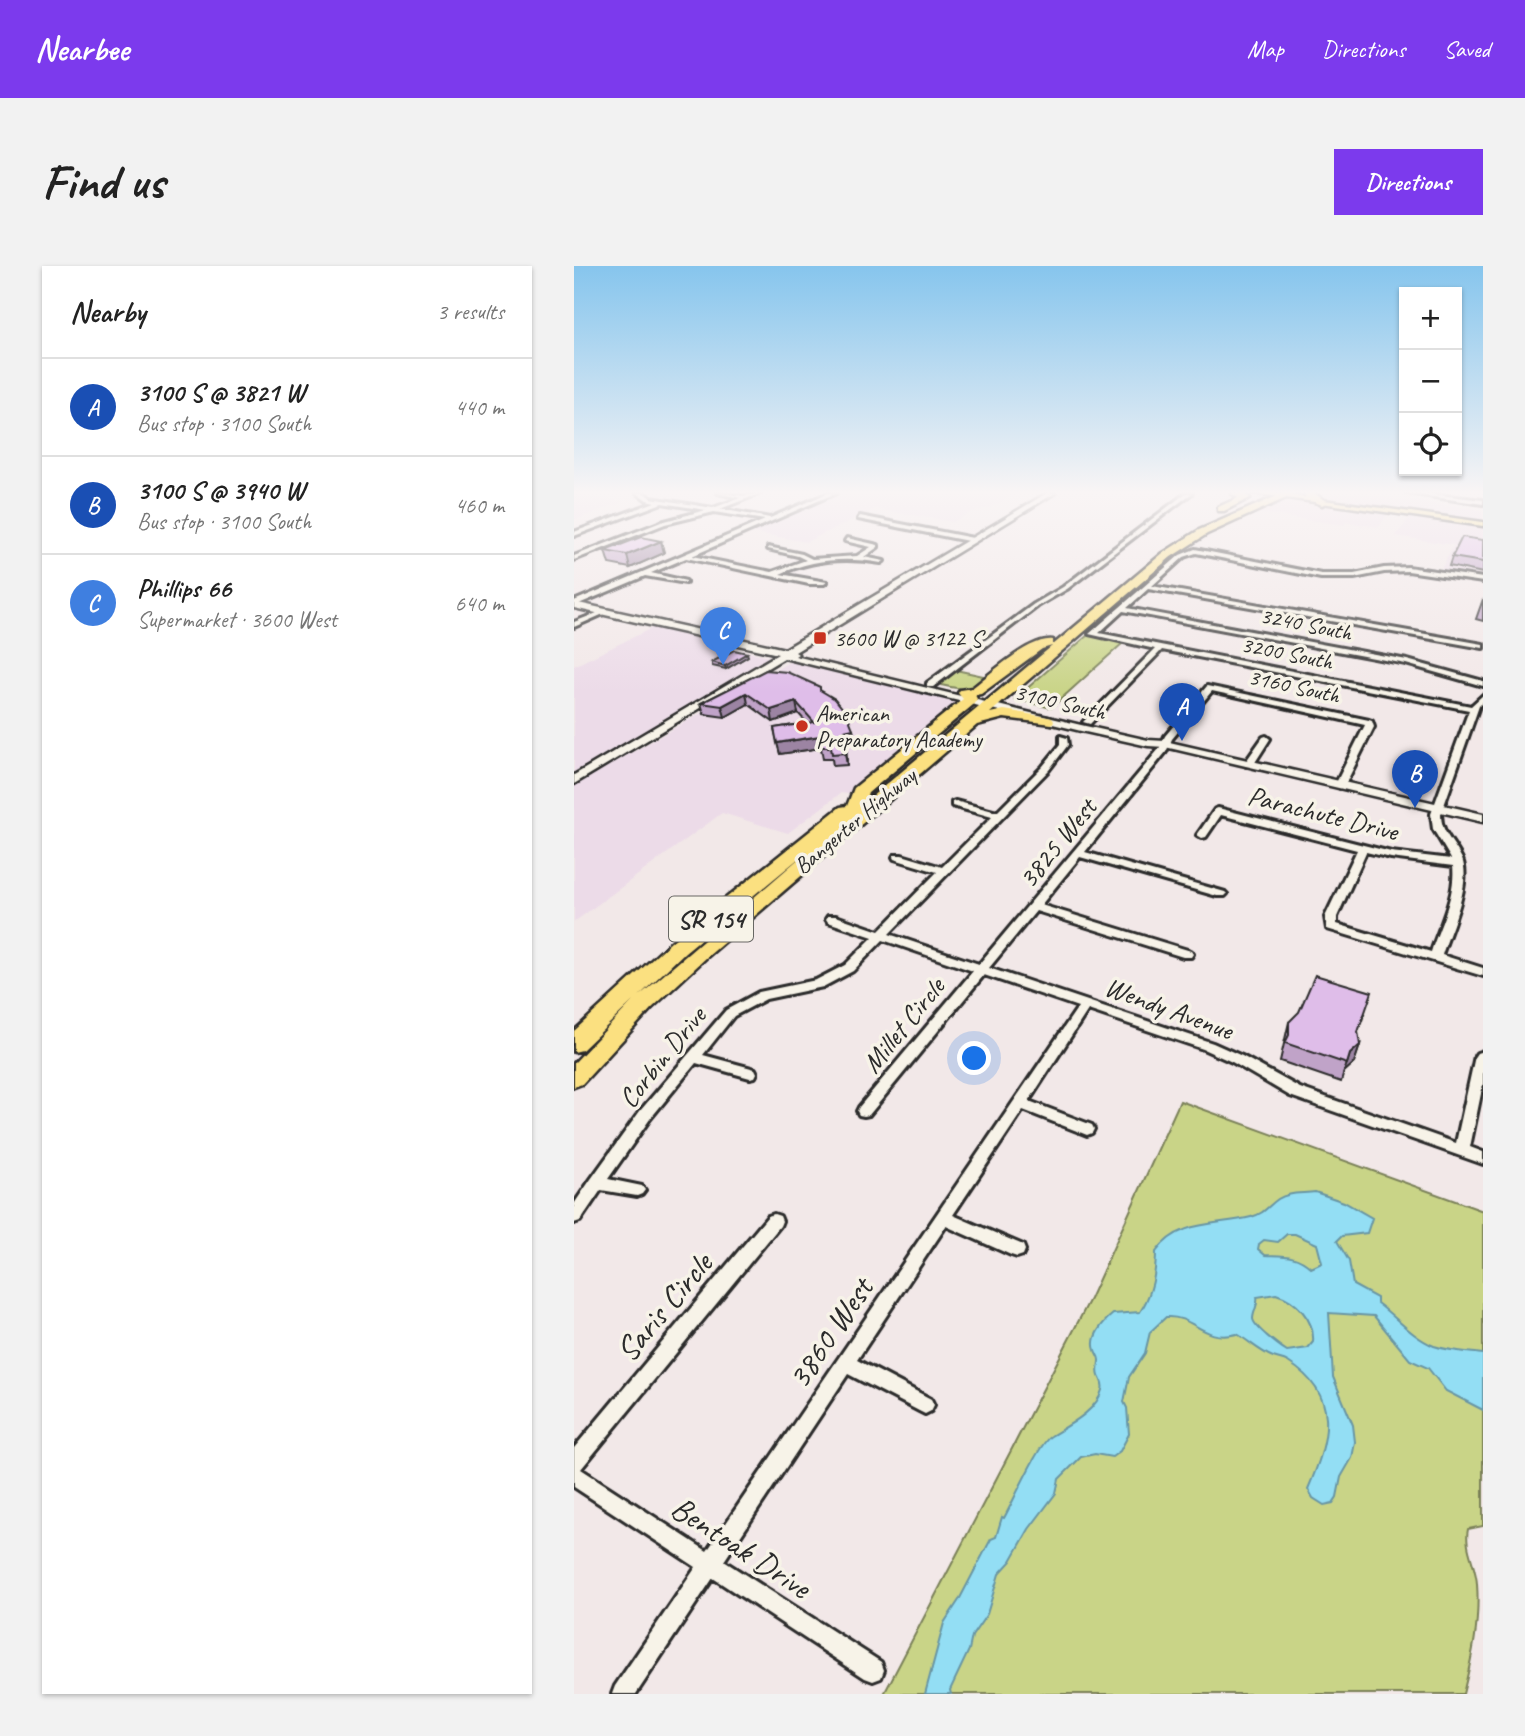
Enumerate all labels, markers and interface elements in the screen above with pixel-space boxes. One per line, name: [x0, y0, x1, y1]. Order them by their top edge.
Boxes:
text: Nearbee: [35, 28, 129, 70]
text: Map: [1247, 34, 1284, 64]
text: Directions: [1322, 34, 1405, 64]
text: Saved: [1443, 34, 1490, 64]
button: Directions: [1334, 149, 1483, 215]
text: Find us: [42, 151, 164, 213]
map controls: [1399, 287, 1462, 476]
button: +: [1399, 287, 1462, 350]
text: Nearby: [70, 293, 146, 331]
text: 3 results: [437, 297, 504, 326]
button: −: [1399, 350, 1462, 413]
text: 3100 S @ 3821 W: [137, 376, 304, 409]
text: A: [87, 393, 99, 422]
text: 440 m: [455, 393, 504, 422]
text: Bus stop · 3100 South: [137, 409, 311, 438]
button: locate: [1399, 413, 1462, 476]
text: 3100 S @ 3940 W: [137, 474, 304, 507]
text: B: [87, 491, 99, 520]
text: 460 m: [455, 491, 504, 520]
text: Bus stop · 3100 South: [137, 507, 311, 536]
text: Phillips 66: [137, 572, 231, 605]
text: C: [88, 589, 98, 618]
text: 640 m: [455, 589, 504, 618]
street label: 3240 South: [1258, 601, 1356, 647]
text: Supermarket · 3600 West: [137, 605, 337, 634]
pin: C: [700, 607, 746, 665]
place label: 3600 W @ 3122 S: [834, 624, 986, 653]
marker: 3600 W @ 3122 S: [812, 630, 828, 646]
street label: 3200 South: [1239, 630, 1337, 676]
street label: 3160 South: [1246, 662, 1344, 710]
street label: 3100 South: [1012, 677, 1110, 727]
pin: A: [1159, 683, 1205, 741]
place label: American Preparatory Academy: [816, 699, 984, 754]
marker: American Preparatory Academy: [794, 718, 810, 734]
pin: B: [1392, 750, 1438, 808]
street label: Bangerter Highway: [788, 760, 924, 880]
street label: Parachute Drive: [1244, 777, 1403, 849]
street label: 3825 West: [1010, 789, 1106, 895]
road number: SR 154: [669, 897, 753, 942]
street label: Millet Circle: [854, 969, 953, 1080]
street label: Wendy Avenue: [1100, 969, 1240, 1048]
street label: Corbin Drive: [611, 998, 715, 1115]
your location: [957, 1041, 991, 1075]
street label: Saris Circle: [606, 1242, 723, 1370]
street label: 3860 West: [778, 1267, 884, 1396]
street label: Bentoak Drive: [663, 1486, 821, 1609]

